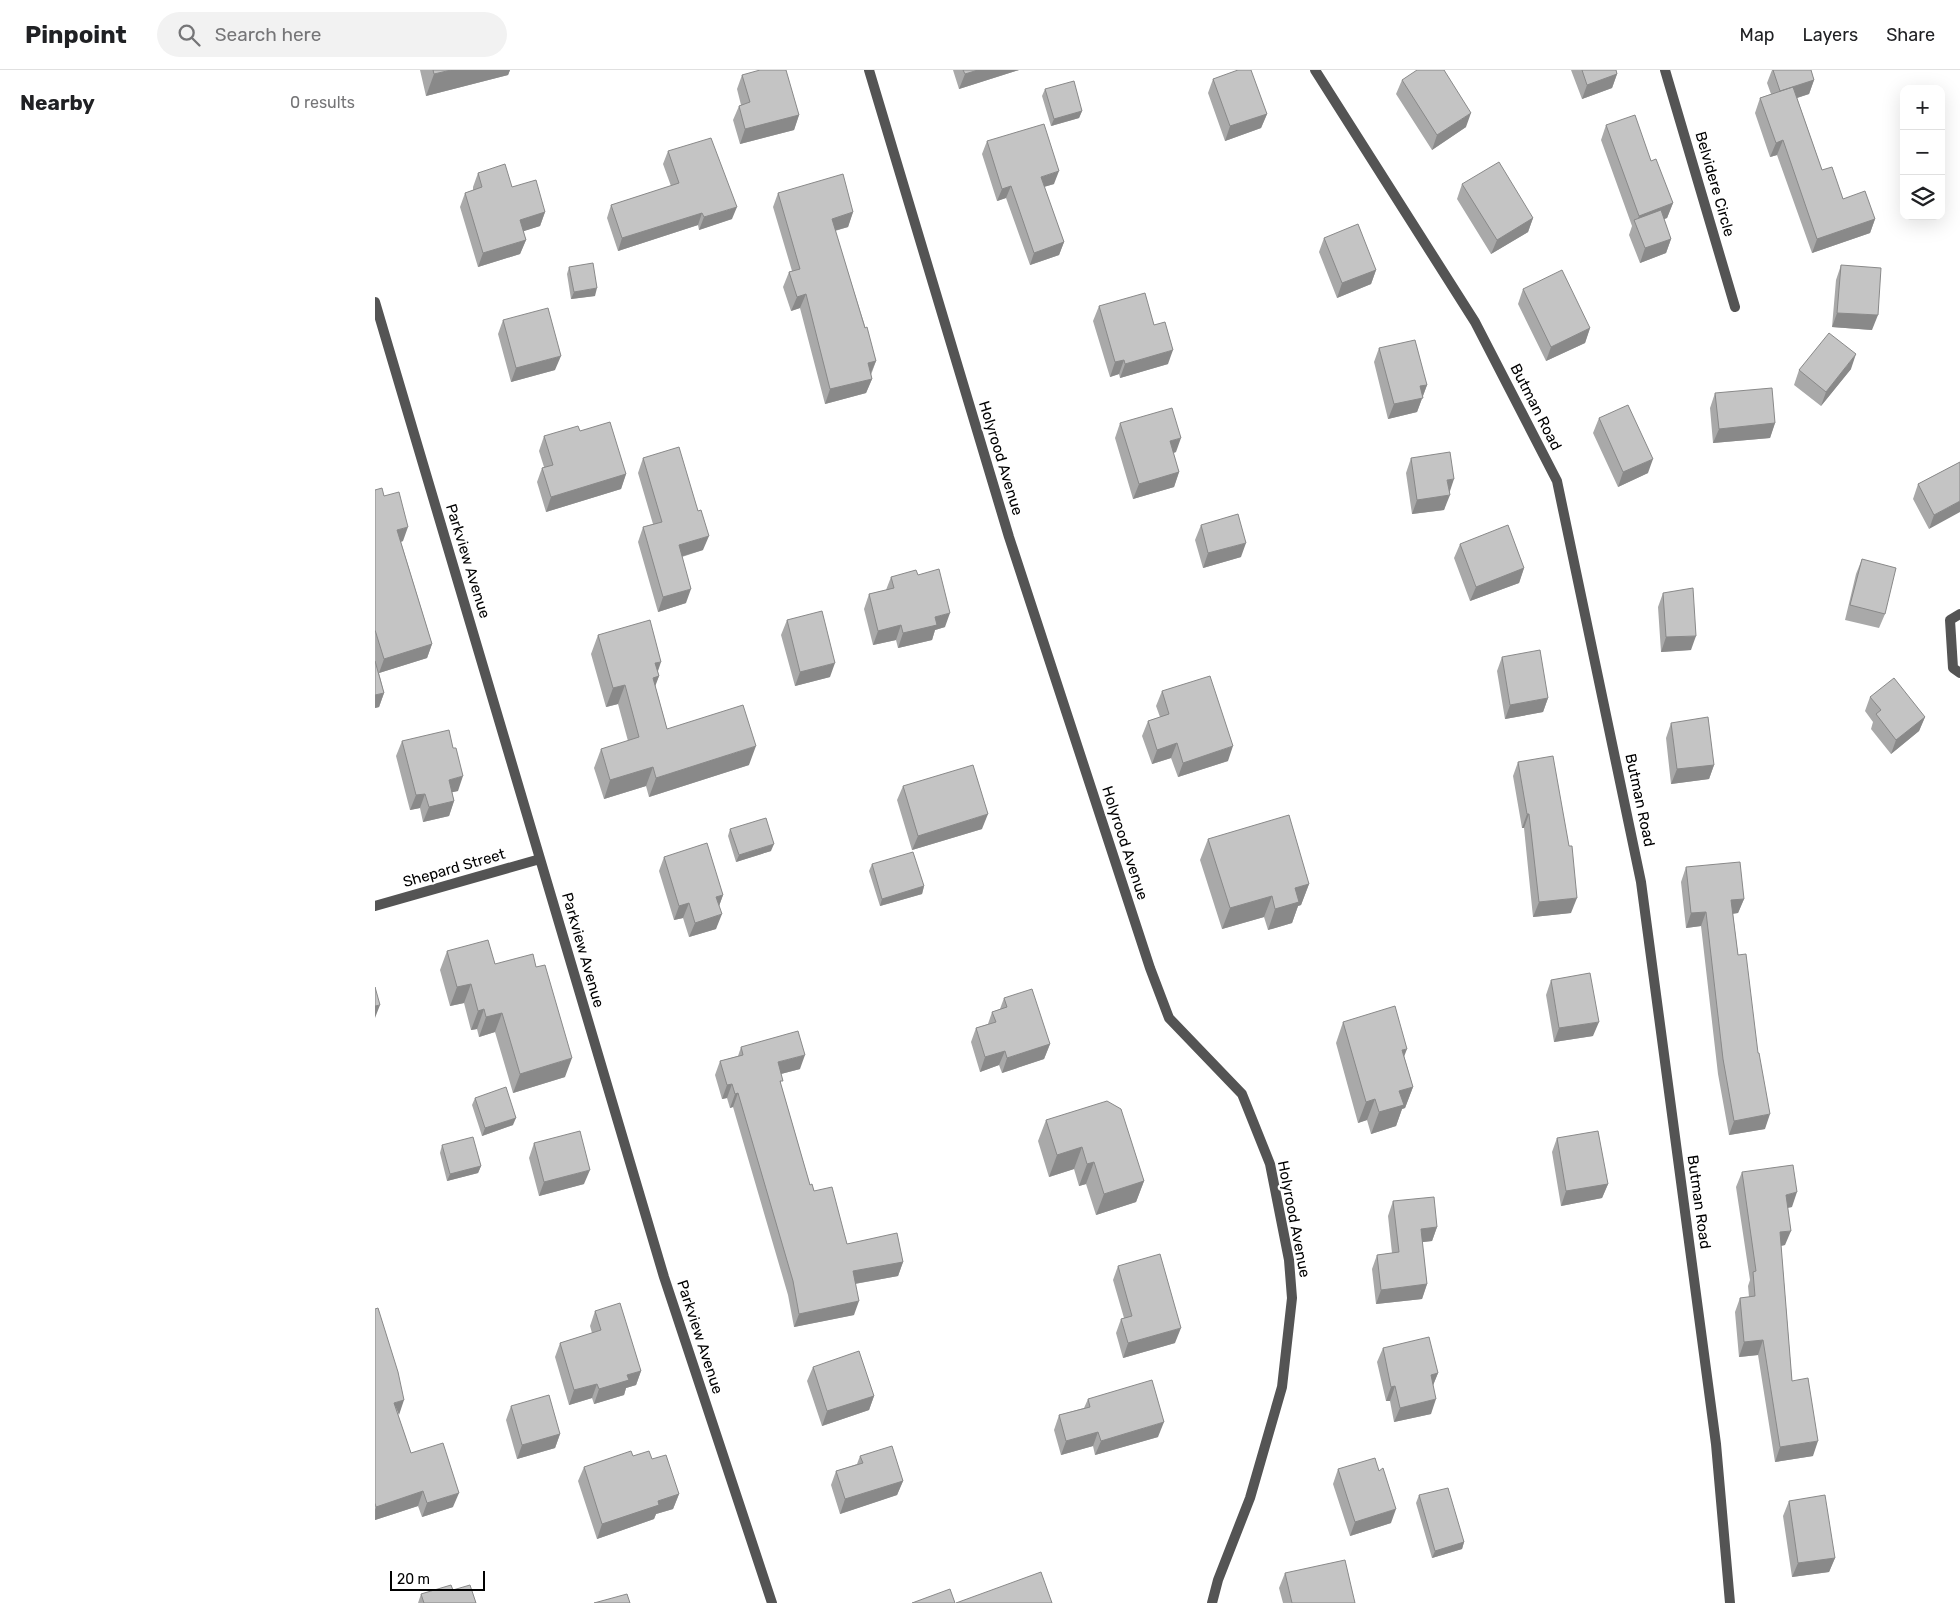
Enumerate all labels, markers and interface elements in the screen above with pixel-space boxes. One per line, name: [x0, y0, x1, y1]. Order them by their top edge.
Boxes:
search box: [157, 12, 507, 57]
text: Pinpoint: [25, 21, 127, 49]
icon: search: [175, 21, 203, 49]
text: Search here: [215, 23, 321, 46]
text: Map: [1740, 24, 1775, 46]
text: Layers: [1803, 24, 1858, 46]
text: Share: [1886, 24, 1935, 46]
map controls: [1900, 85, 1945, 220]
button: +: [1900, 85, 1945, 130]
text: Nearby: [20, 90, 95, 115]
text: 0 results: [290, 93, 355, 112]
street label: Belvidere Circle: [1691, 129, 1739, 239]
button: −: [1900, 130, 1945, 175]
button: layers: [1900, 175, 1945, 220]
street label: Butman Road: [1506, 361, 1566, 453]
street label: Holyrood Avenue: [975, 399, 1027, 517]
street label: Parkview Avenue: [442, 502, 494, 620]
street label: Butman Road: [1621, 752, 1659, 848]
street label: Holyrood Avenue: [1098, 784, 1152, 902]
street label: Shepard Street: [401, 845, 507, 891]
street label: Parkview Avenue: [558, 890, 608, 1010]
street label: Butman Road: [1683, 1154, 1715, 1250]
street label: Holyrood Avenue: [1274, 1159, 1314, 1279]
street label: Parkview Avenue: [673, 1278, 727, 1396]
scale bar: [390, 1568, 485, 1591]
text: 20 m: [397, 1571, 430, 1588]

